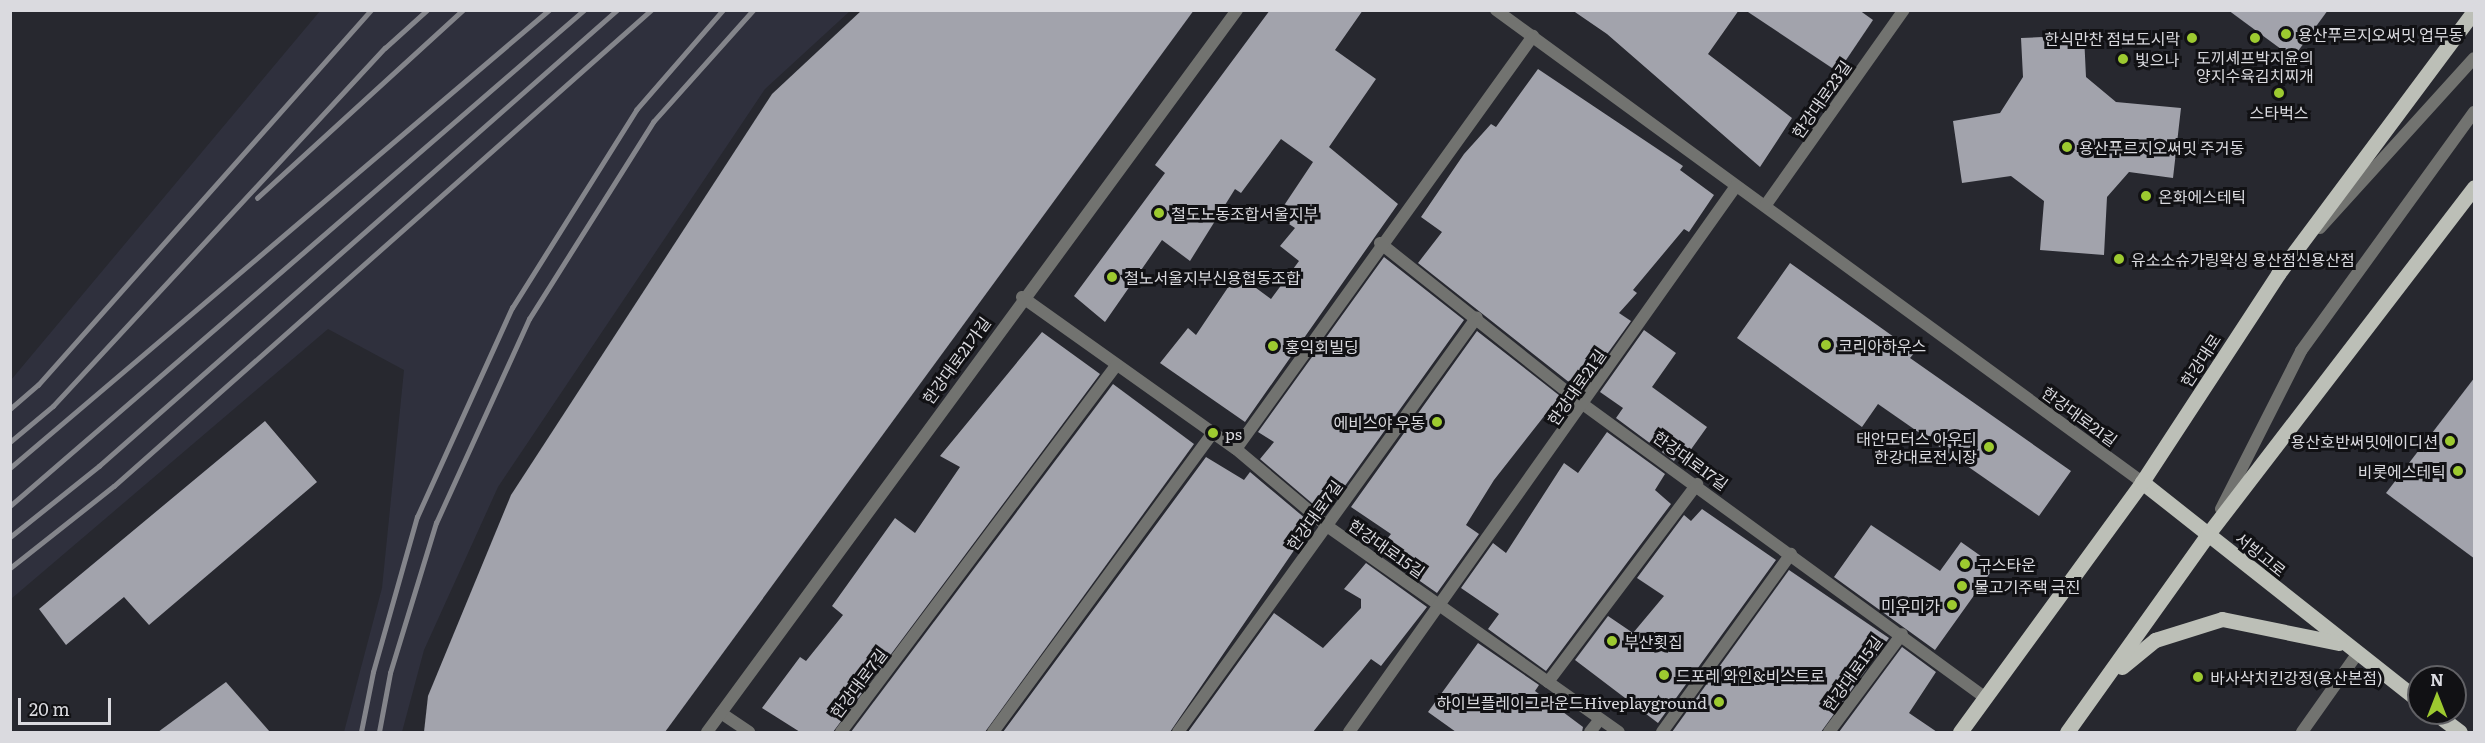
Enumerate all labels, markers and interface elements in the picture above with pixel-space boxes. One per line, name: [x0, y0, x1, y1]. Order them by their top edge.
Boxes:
place label: 용산푸르지오써밋 업무동: [2298, 24, 2463, 44]
marker: 용산푸르지오써밋 업무동: [2279, 27, 2293, 41]
place label: 한식만찬 점보도시락: [2044, 28, 2180, 48]
marker: 한식만찬 점보도시락: [2185, 31, 2199, 45]
marker: 도끼셰프박지윤의 양지수육김치찌개: [2248, 31, 2262, 45]
place label: 도끼셰프박지윤의 양지수육김치찌개: [2196, 47, 2314, 85]
place label: 빛으나: [2135, 49, 2179, 69]
marker: 빛으나: [2116, 52, 2130, 66]
street label: 한강대로23길: [1787, 56, 1855, 142]
marker: 스타벅스: [2272, 86, 2286, 100]
place label: 스타벅스: [2250, 102, 2308, 122]
place label: 용산푸르지오써밋 주거동: [2079, 137, 2244, 157]
marker: 용산푸르지오써밋 주거동: [2060, 140, 2074, 154]
place label: 온화에스테틱: [2158, 186, 2246, 206]
marker: 온화에스테틱: [2139, 189, 2153, 203]
place label: 철도노동조합서울지부: [1171, 203, 1318, 223]
marker: 철도노동조합서울지부: [1152, 206, 1166, 220]
place label: 유소소슈가링왁싱 용산점신용산점: [2131, 249, 2355, 269]
marker: 유소소슈가링왁싱 용산점신용산점: [2112, 252, 2126, 266]
place label: 철노서울지부신용협동조합: [1124, 267, 1301, 287]
marker: 철노서울지부신용협동조합: [1105, 270, 1119, 284]
street label: 한강대로21가길: [918, 313, 994, 407]
street label: 한강대로: [2176, 330, 2224, 390]
place label: 코리아하우스: [1838, 335, 1926, 355]
place label: 홍익회빌딩: [1285, 336, 1359, 356]
marker: 코리아하우스: [1819, 338, 1833, 352]
marker: 홍익회빌딩: [1266, 339, 1280, 353]
street label: 한강대로21길: [1543, 345, 1609, 429]
street label: 한강대로21길: [2039, 382, 2121, 450]
place label: 에비스야 우동: [1333, 412, 1425, 432]
marker: 에비스야 우동: [1430, 415, 1444, 429]
place label: ps: [1225, 423, 1242, 443]
marker: ps: [1206, 426, 1220, 440]
street label: 한강대로17길: [1650, 426, 1732, 494]
place label: 태안모터스 아우디 한강대로전시장: [1856, 428, 1977, 466]
place label: 용산호반써밋에이디션: [2291, 431, 2438, 451]
marker: 용산호반써밋에이디션: [2443, 434, 2457, 448]
marker: 태안모터스 아우디 한강대로전시장: [1982, 440, 1996, 454]
place label: 비롯에스테틱: [2358, 461, 2446, 481]
marker: 비롯에스테틱: [2451, 464, 2465, 478]
street label: 한강대로7길: [1282, 476, 1346, 554]
street label: 한강대로15길: [1345, 515, 1429, 581]
street label: 서빙고로: [2232, 528, 2290, 580]
place label: 구스타운: [1977, 554, 2036, 574]
marker: 구스타운: [1958, 557, 1972, 571]
place label: 물고기주택 극진: [1974, 576, 2080, 596]
marker: 물고기주택 극진: [1955, 579, 1969, 593]
place label: 미우미가: [1881, 595, 1940, 615]
marker: 미우미가: [1945, 598, 1959, 612]
place label: 부산횟집: [1624, 631, 1683, 651]
street label: 한강대로15길: [1818, 632, 1886, 714]
marker: 부산횟집: [1605, 634, 1619, 648]
street label: 한강대로7길: [826, 645, 890, 721]
place label: 드포레 와인&비스트로: [1676, 665, 1825, 685]
north arrow: [2407, 665, 2467, 725]
place label: 바사삭치킨강정(용산본점): [2210, 667, 2383, 687]
text: N: [2430, 667, 2444, 691]
marker: 드포레 와인&비스트로: [1657, 668, 1671, 682]
marker: 바사삭치킨강정(용산본점): [2191, 670, 2205, 684]
scale bar: [21, 686, 114, 724]
place label: 하이브플레이그라운드Hiveplayground: [1437, 692, 1707, 712]
text: 20 m: [29, 695, 70, 722]
marker: 하이브플레이그라운드Hiveplayground: [1712, 695, 1726, 709]

